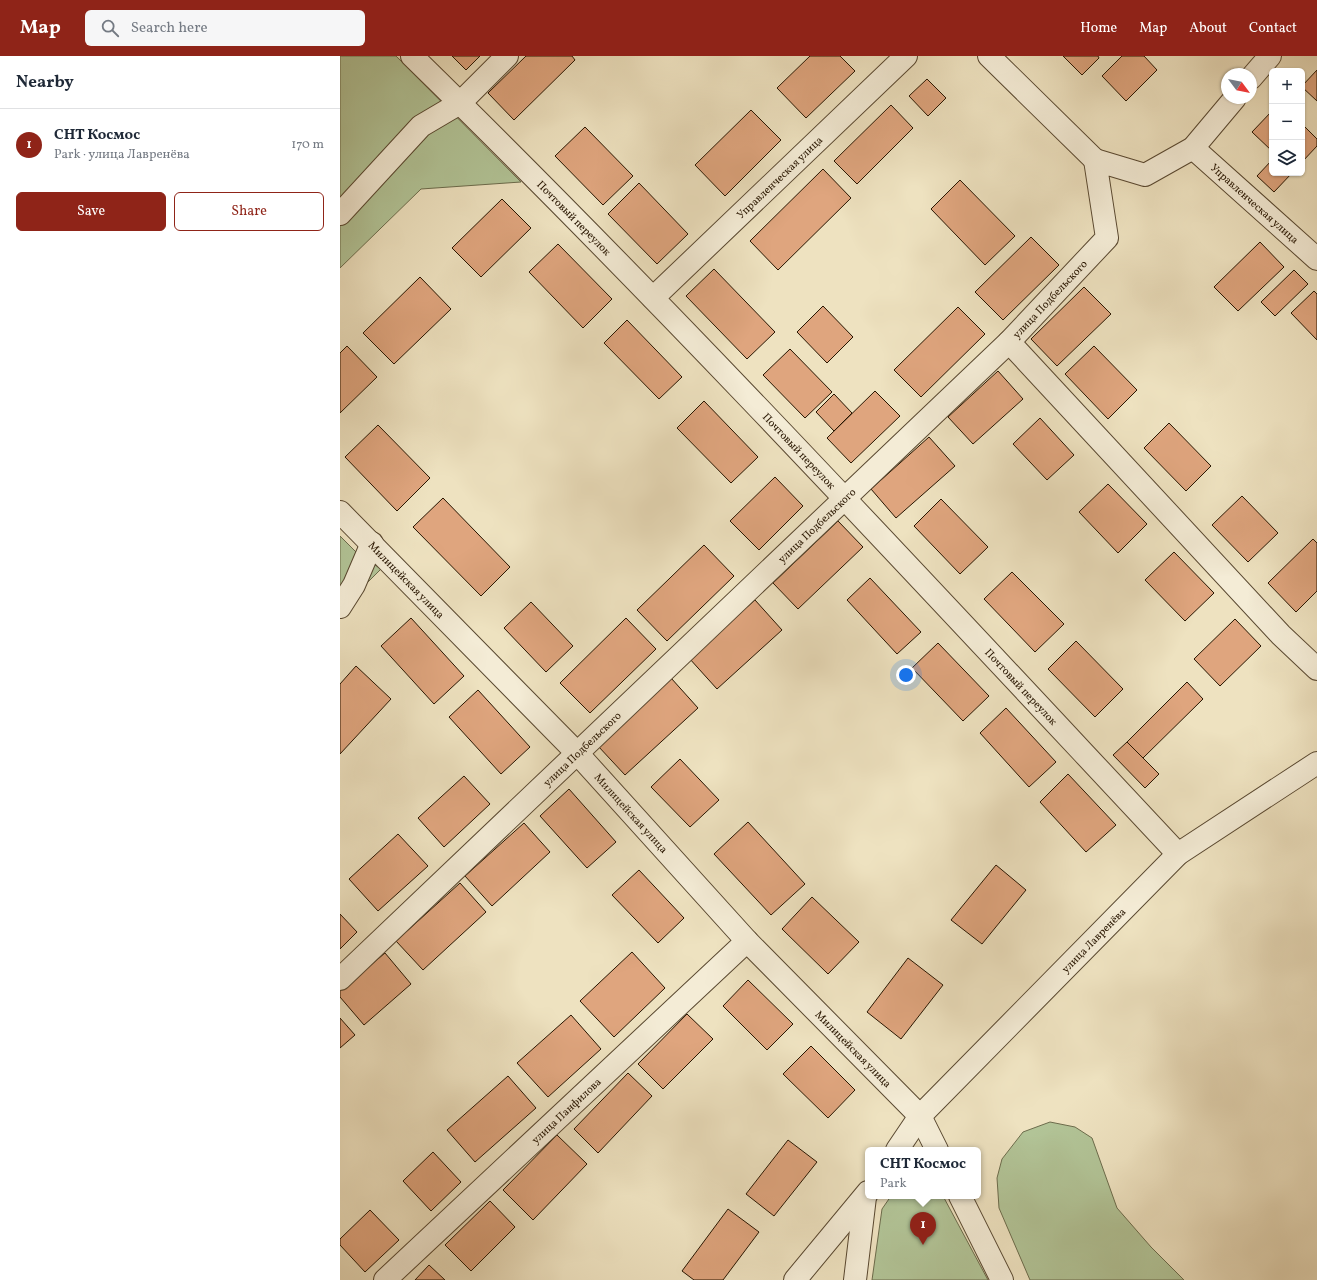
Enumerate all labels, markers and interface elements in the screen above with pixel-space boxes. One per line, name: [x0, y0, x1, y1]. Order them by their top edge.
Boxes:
search box: [85, 10, 365, 46]
text: Map: [20, 15, 61, 41]
icon: search: [99, 17, 121, 39]
text: Search here: [131, 18, 208, 39]
text: Home: [1080, 19, 1117, 38]
text: Map: [1139, 19, 1167, 38]
text: About: [1189, 19, 1227, 38]
text: Contact: [1249, 19, 1297, 38]
north arrow: [1221, 68, 1257, 104]
map controls: [1269, 68, 1305, 176]
button: +: [1269, 68, 1305, 104]
text: Nearby: [16, 71, 74, 94]
button: −: [1269, 104, 1305, 140]
text: СНТ Космос: [54, 125, 140, 146]
street label: Управленческая улица: [734, 133, 827, 223]
text: 1: [26, 136, 32, 154]
text: 170 m: [291, 136, 324, 154]
button: layers: [1269, 140, 1305, 176]
text: Park · улица Лавренёва: [54, 146, 190, 164]
street label: Управленческая улица: [1206, 161, 1302, 248]
street label: Почтовый переулок: [533, 178, 614, 260]
button: Save: [16, 192, 166, 231]
button: Share: [174, 192, 324, 231]
street label: улица Подбельского: [1010, 257, 1091, 342]
street label: Почтовый переулок: [758, 410, 838, 493]
street label: улица Подбельского: [775, 485, 860, 567]
street label: Милицейская улица: [364, 539, 447, 623]
street label: Почтовый переулок: [981, 646, 1060, 729]
your location: [896, 665, 916, 685]
street label: улица Подбельского: [541, 709, 625, 791]
street label: Милицейская улица: [590, 771, 671, 858]
street label: улица Лавренёва: [1059, 905, 1130, 977]
street label: Милицейская улица: [811, 1008, 894, 1092]
street label: улица Панфилова: [529, 1075, 606, 1148]
popup: [865, 1147, 981, 1199]
text: СНТ Космос: [880, 1154, 966, 1175]
text: Park: [880, 1175, 906, 1193]
pin: 1: [910, 1212, 936, 1245]

